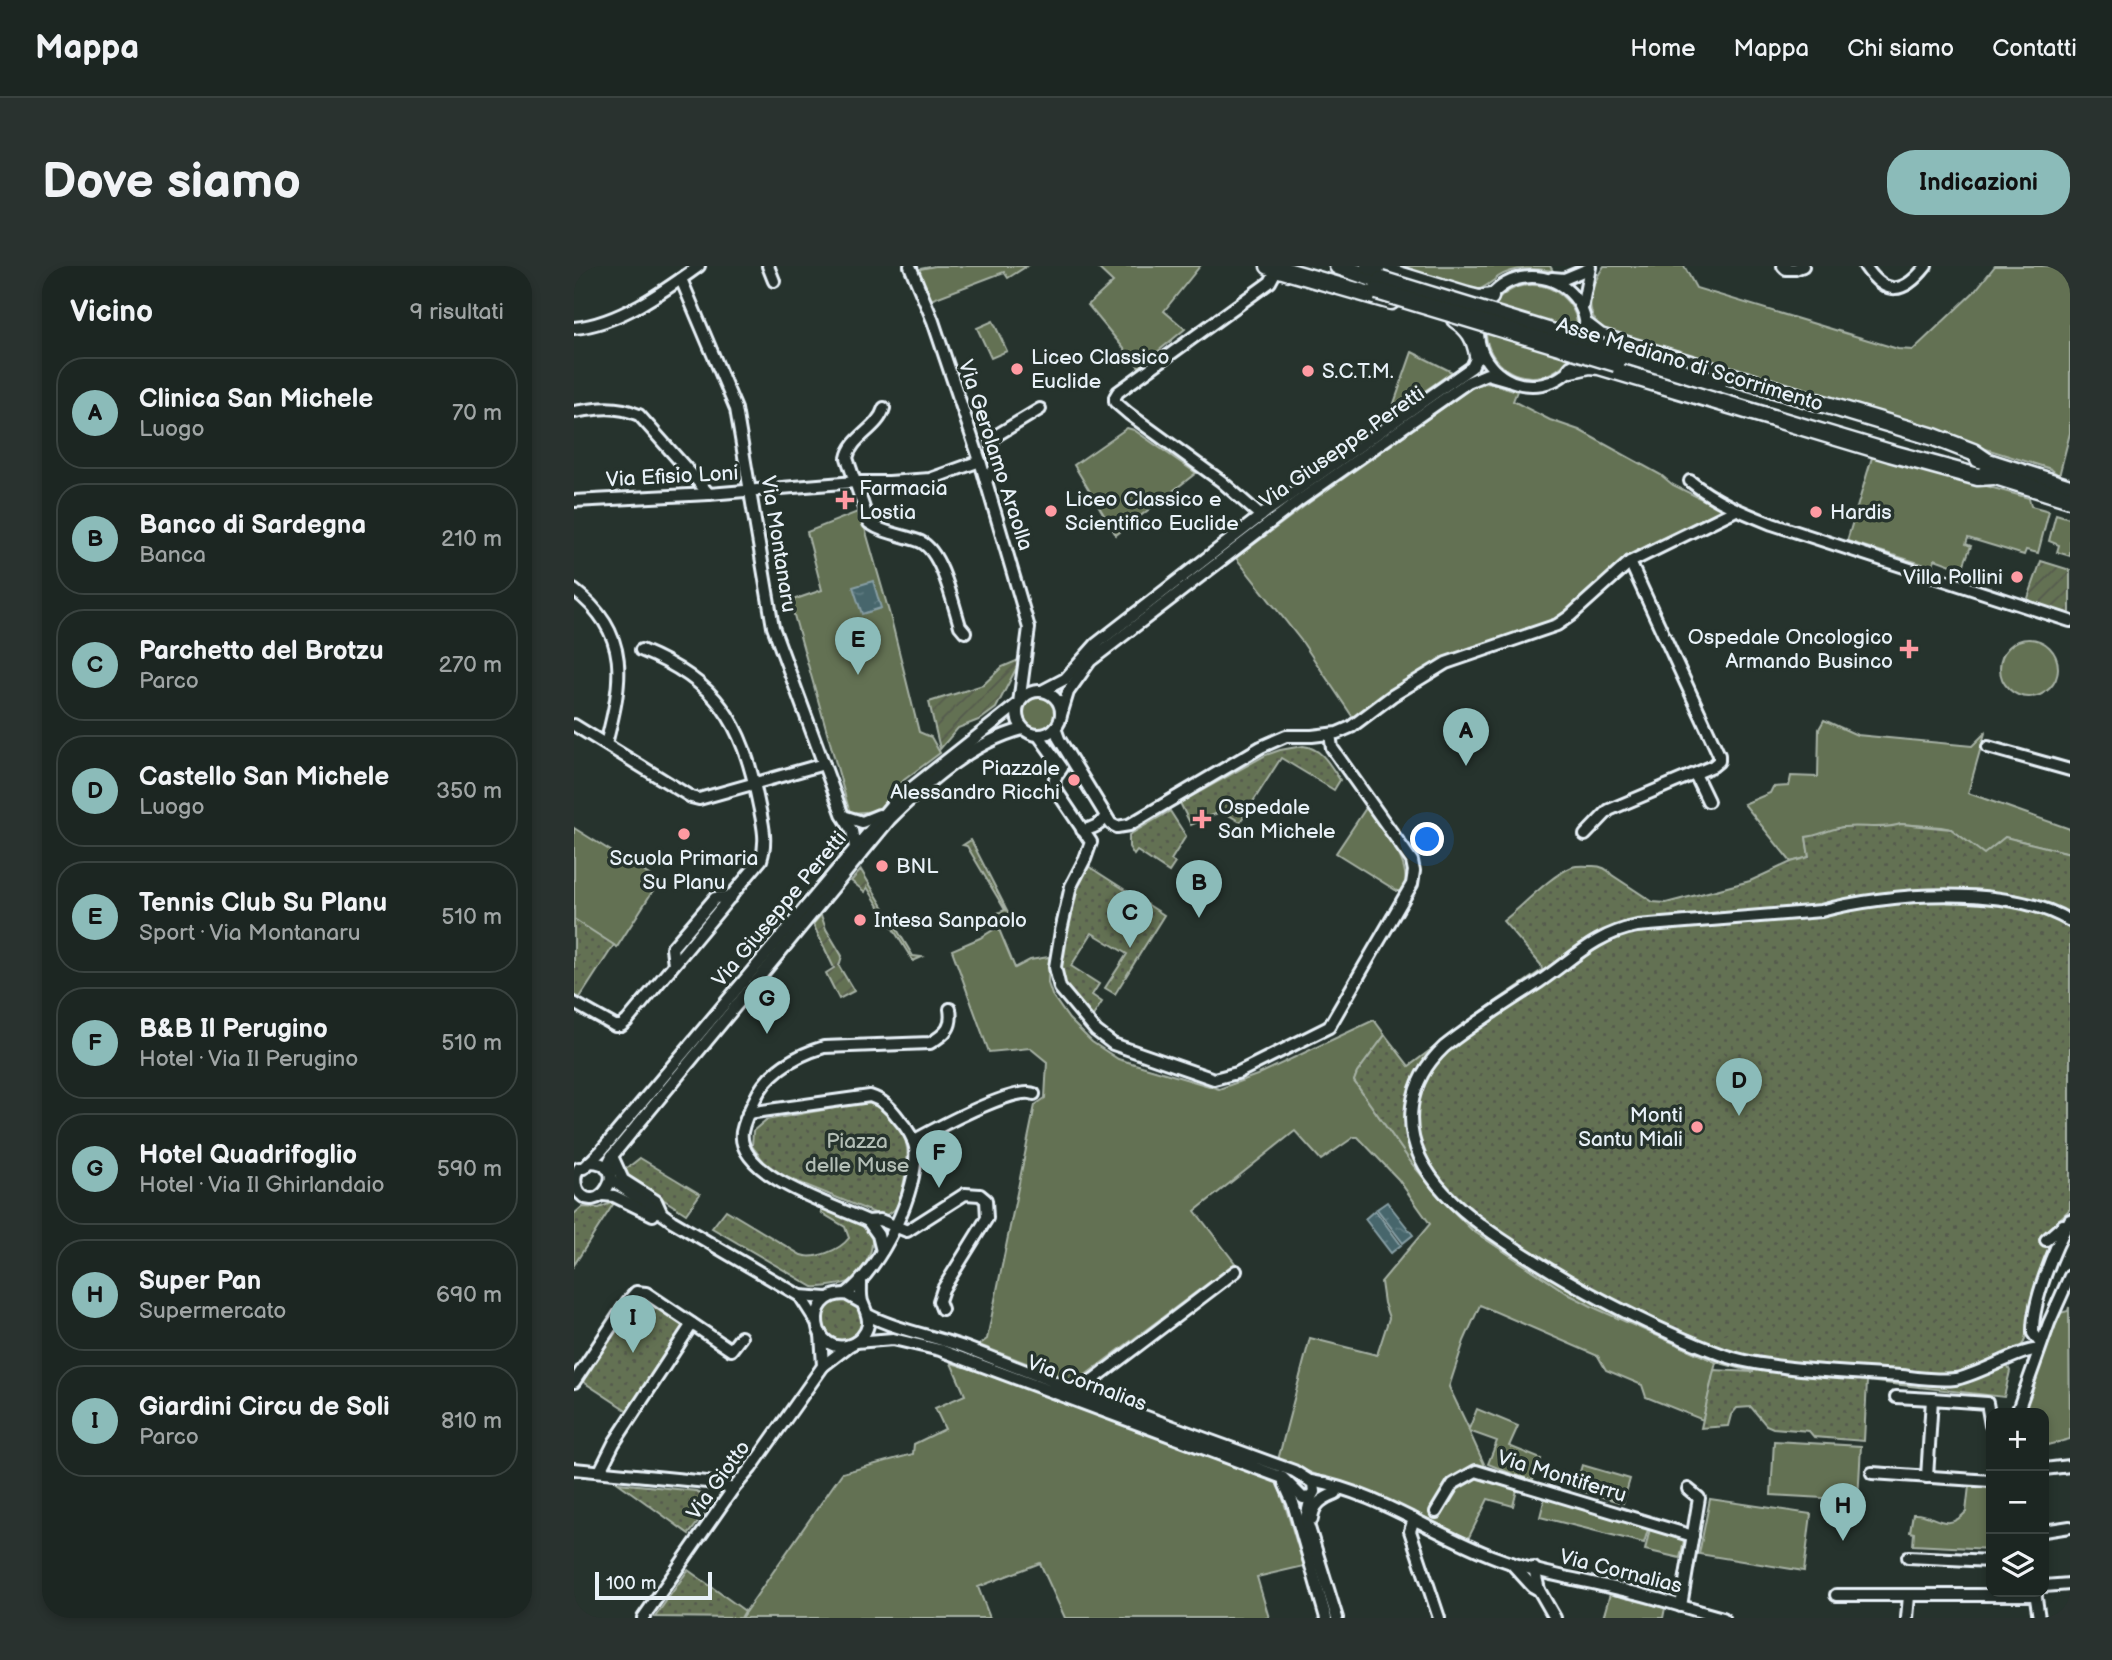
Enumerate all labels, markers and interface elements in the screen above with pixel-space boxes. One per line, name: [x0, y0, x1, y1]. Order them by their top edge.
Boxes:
text: Mappa: [35, 28, 139, 68]
text: Home: [1630, 34, 1695, 63]
text: Mappa: [1733, 34, 1809, 63]
text: Chi siamo: [1847, 34, 1954, 63]
text: Contatti: [1992, 34, 2077, 63]
button: Indicazioni: [1887, 150, 2070, 215]
text: Dove siamo: [42, 153, 301, 212]
text: Vicino: [70, 294, 153, 330]
text: 9 risultati: [410, 298, 504, 326]
street label: Asse Mediano di Scorrimento: [1554, 312, 1826, 417]
place label: Liceo Classico Euclide: [1031, 345, 1169, 394]
street label: Via Gerolamo Araolla: [953, 357, 1038, 554]
place label: S.C.T.M.: [1322, 359, 1394, 384]
marker: Liceo Classico Euclide: [1009, 361, 1025, 377]
marker: S.C.T.M.: [1300, 363, 1316, 379]
street label: Via Giuseppe Peretti: [1255, 381, 1429, 514]
text: Clinica San Michele: [139, 384, 373, 415]
text: A: [88, 399, 102, 427]
text: 70 m: [452, 399, 502, 427]
text: Luogo: [139, 415, 204, 443]
street label: Via Efisio Loni: [605, 461, 739, 492]
street label: Via Montanaru: [755, 474, 802, 614]
place label: Farmacia Lostia: [859, 476, 948, 525]
place label: Liceo Classico e Scientifico Euclide: [1065, 487, 1239, 536]
marker: Farmacia Lostia: [837, 492, 853, 508]
place label: Hardis: [1830, 500, 1892, 525]
marker: Liceo Classico e Scientifico Euclide: [1043, 503, 1059, 519]
marker: Hardis: [1808, 504, 1824, 520]
text: Banco di Sardegna: [139, 510, 366, 541]
text: B: [87, 525, 103, 553]
text: 210 m: [441, 525, 502, 553]
text: Banca: [139, 541, 206, 569]
place label: Villa Pollini: [1903, 565, 2003, 590]
marker: Villa Pollini: [2009, 569, 2025, 585]
pin: E: [835, 617, 881, 675]
place label: Ospedale Oncologico Armando Businco: [1688, 625, 1893, 674]
text: Parchetto del Brotzu: [139, 636, 384, 667]
marker: Ospedale Oncologico Armando Businco: [1899, 639, 1919, 659]
text: C: [87, 651, 103, 679]
text: 270 m: [438, 651, 502, 679]
text: Parco: [139, 667, 199, 695]
pin: A: [1443, 708, 1489, 766]
place label: Piazzale Alessandro Ricchi: [890, 756, 1060, 805]
text: Castello San Michele: [139, 762, 389, 793]
marker: Piazzale Alessandro Ricchi: [1066, 772, 1082, 788]
text: D: [87, 777, 103, 805]
text: 350 m: [436, 777, 502, 805]
text: Luogo: [139, 793, 204, 821]
place label: Ospedale San Michele: [1218, 795, 1335, 844]
marker: Ospedale San Michele: [1192, 809, 1212, 829]
your location: [1410, 822, 1444, 856]
marker: Scuola Primaria Su Planu: [676, 826, 692, 842]
street label: Via Giuseppe Peretti: [707, 826, 852, 992]
place label: Scuola Primaria Su Planu: [610, 846, 758, 895]
place label: BNL: [896, 854, 938, 879]
marker: BNL: [874, 858, 890, 874]
pin: B: [1176, 860, 1222, 918]
text: Tennis Club Su Planu: [139, 888, 387, 919]
pin: C: [1107, 890, 1153, 948]
text: E: [88, 903, 102, 931]
text: 510 m: [441, 903, 502, 931]
place label: Intesa Sanpaolo: [874, 908, 1027, 933]
marker: Intesa Sanpaolo: [852, 912, 868, 928]
text: Sport · Via Montanaru: [139, 919, 360, 947]
pin: G: [744, 976, 790, 1034]
text: B&B Il Perugino: [139, 1014, 328, 1045]
text: F: [88, 1029, 102, 1057]
text: 510 m: [441, 1029, 502, 1057]
text: Hotel · Via Il Perugino: [139, 1045, 358, 1073]
pin: D: [1716, 1058, 1762, 1116]
place label: Monti Santu Miali: [1578, 1103, 1683, 1152]
marker: Monti Santu Miali: [1689, 1119, 1705, 1135]
park label: Piazza delle Muse: [805, 1129, 909, 1178]
pin: F: [916, 1130, 962, 1188]
text: Hotel Quadrifoglio: [139, 1140, 357, 1171]
text: G: [87, 1155, 103, 1183]
text: 590 m: [437, 1155, 502, 1183]
text: Hotel · Via Il Ghirlandaio: [139, 1171, 385, 1199]
text: Super Pan: [139, 1266, 261, 1297]
text: H: [86, 1281, 104, 1309]
text: 690 m: [436, 1281, 502, 1309]
pin: I: [610, 1295, 656, 1353]
text: Supermercato: [139, 1297, 286, 1325]
street label: Via Cornalias: [1024, 1350, 1150, 1417]
text: Giardini Circu de Soli: [139, 1392, 390, 1423]
text: I: [91, 1407, 99, 1435]
text: 810 m: [441, 1407, 502, 1435]
map controls: [1986, 1408, 2049, 1597]
button: +: [1986, 1408, 2049, 1471]
text: Parco: [139, 1423, 199, 1451]
street label: Via Giotto: [681, 1436, 756, 1525]
street label: Via Montiferru: [1494, 1445, 1629, 1508]
button: −: [1986, 1471, 2049, 1534]
pin: H: [1820, 1483, 1866, 1541]
button: layers: [1986, 1534, 2049, 1597]
street label: Via Cornalias: [1557, 1544, 1685, 1599]
scale bar: [595, 1569, 712, 1601]
text: 100 m: [606, 1572, 657, 1595]

